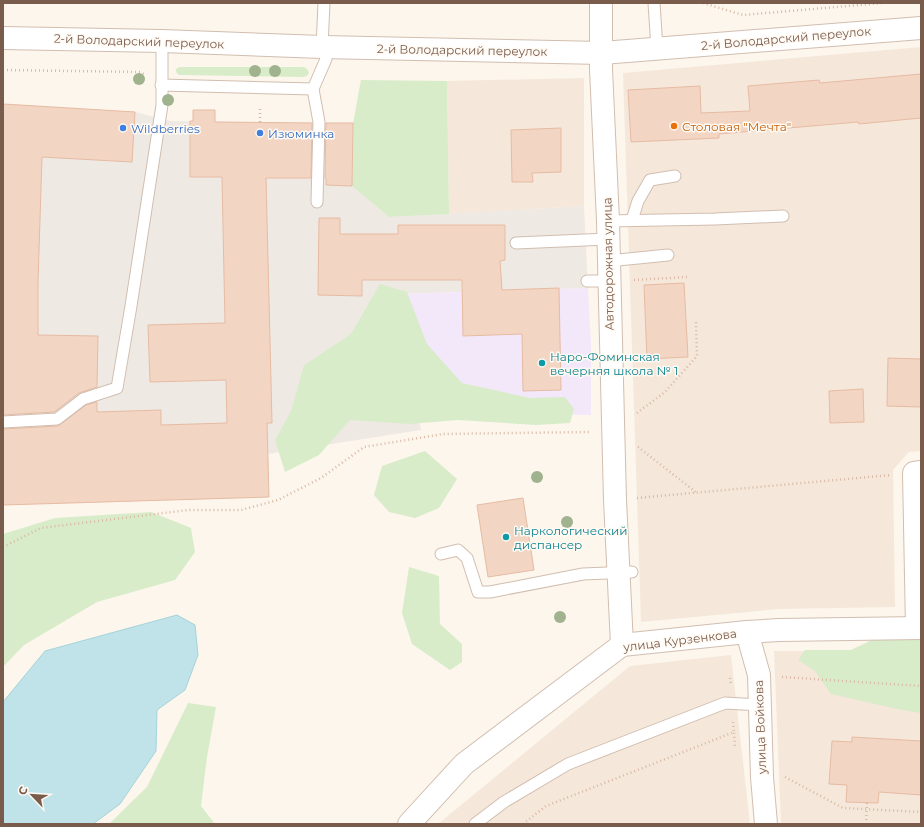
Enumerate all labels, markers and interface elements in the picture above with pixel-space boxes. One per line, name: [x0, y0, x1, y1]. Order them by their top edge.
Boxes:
street label: 2-й Володарский переулок: [700, 23, 872, 53]
street label: 2-й Володарский переулок: [54, 31, 225, 51]
street label: 2-й Володарский переулок: [377, 41, 547, 59]
place label: Столовая "Мечта": [682, 119, 791, 134]
place label: Wildberries: [131, 121, 200, 136]
marker: Столовая "Мечта": [669, 121, 679, 131]
marker: Wildberries: [118, 123, 128, 133]
place label: Изюминка: [268, 126, 334, 141]
marker: Изюминка: [255, 128, 265, 138]
street label: Автодорожная улица: [599, 197, 617, 331]
place label: Наро-Фоминская вечерняя школа № 1: [550, 349, 678, 378]
marker: Наро-Фоминская вечерняя школа № 1: [537, 358, 547, 368]
place label: Наркологический диспансер: [514, 523, 627, 552]
marker: Наркологический диспансер: [501, 532, 511, 542]
street label: улица Курзенкова: [621, 626, 738, 655]
street label: улица Войкова: [751, 680, 769, 775]
north arrow: [12, 775, 52, 815]
text: С: [15, 784, 31, 797]

